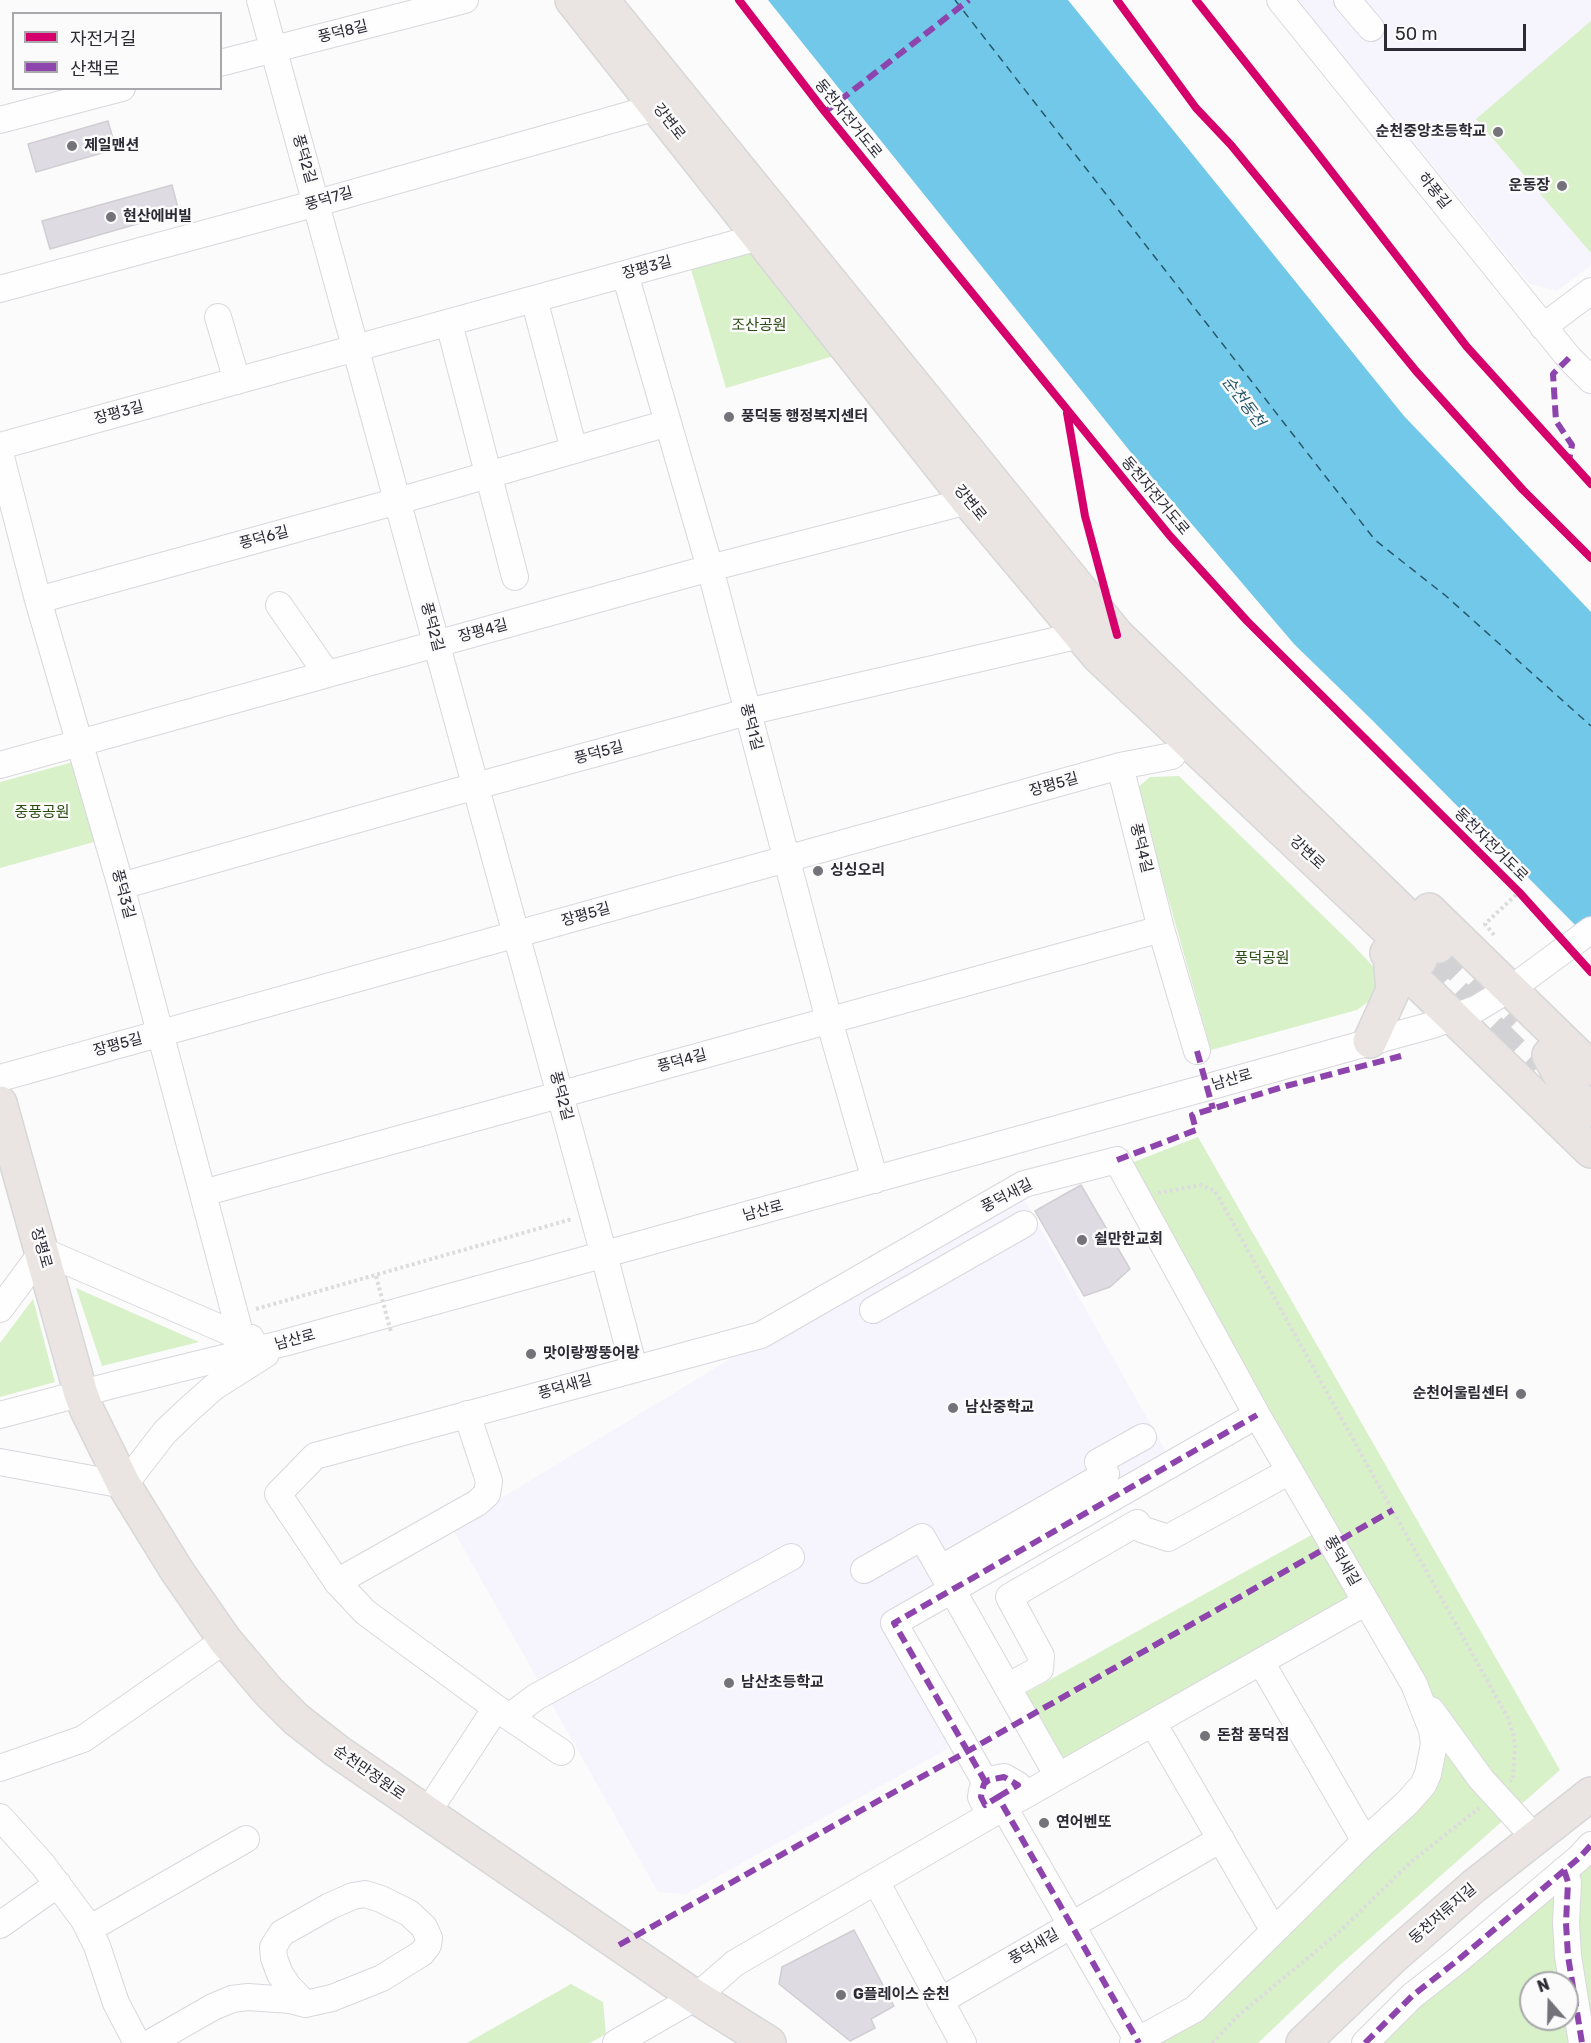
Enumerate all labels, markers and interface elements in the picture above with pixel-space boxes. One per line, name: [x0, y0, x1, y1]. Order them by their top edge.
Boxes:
legend: [12, 12, 222, 90]
scale bar: [1387, 12, 1530, 50]
street label: 풍덕8길: [316, 17, 370, 47]
text: 50 m: [1395, 23, 1438, 45]
text: 자전거길: [70, 28, 136, 50]
text: 산책로: [70, 58, 120, 80]
street label: 동천자전거도로: [811, 76, 885, 162]
street label: 강변로: [649, 100, 689, 144]
place label: 순천중앙초등학교: [1376, 123, 1486, 141]
marker: 순천중앙초등학교: [1491, 125, 1505, 139]
street label: 풍덕2길: [288, 132, 320, 186]
place label: 제일맨션: [84, 137, 139, 155]
marker: 제일맨션: [65, 139, 79, 153]
street label: 하풍길: [1414, 169, 1454, 213]
place label: 운동장: [1509, 177, 1550, 195]
marker: 운동장: [1555, 179, 1569, 193]
street label: 풍덕7길: [303, 184, 355, 214]
place label: 현산에버빌: [123, 208, 192, 226]
marker: 현산에버빌: [104, 210, 118, 224]
street label: 장평3길: [620, 253, 674, 283]
park label: 조산공원: [731, 317, 787, 335]
water label: 순천동천: [1218, 373, 1268, 431]
street label: 장평3길: [92, 398, 146, 428]
place label: 풍덕동 행정복지센터: [741, 408, 868, 426]
marker: 풍덕동 행정복지센터: [722, 410, 736, 424]
street label: 동천자전거도로: [1117, 453, 1193, 539]
street label: 강변로: [950, 481, 990, 525]
street label: 풍덕6길: [237, 523, 291, 553]
street label: 풍덕2길: [417, 600, 447, 654]
street label: 장평4길: [456, 616, 510, 646]
street label: 풍덕1길: [736, 702, 766, 752]
street label: 풍덕5길: [572, 738, 626, 768]
street label: 장평5길: [1027, 769, 1081, 801]
park label: 중풍공원: [14, 804, 70, 822]
street label: 동천자전거도로: [1450, 804, 1532, 886]
street label: 풍덕4길: [1126, 821, 1156, 875]
street label: 강변로: [1286, 832, 1328, 874]
place label: 싱싱오리: [830, 862, 885, 880]
marker: 싱싱오리: [811, 864, 825, 878]
street label: 풍덕3길: [108, 867, 138, 921]
street label: 장평5길: [559, 899, 613, 931]
park label: 풍덕공원: [1234, 950, 1290, 968]
street label: 장평5길: [91, 1030, 145, 1060]
street label: 풍덕4길: [655, 1046, 709, 1076]
street label: 남산로: [1210, 1066, 1254, 1094]
street label: 풍덕2길: [546, 1069, 576, 1123]
street label: 풍덕새길: [978, 1175, 1036, 1217]
street label: 남산로: [741, 1197, 785, 1225]
street label: 장평로: [27, 1226, 55, 1270]
place label: 쉴만한교회: [1094, 1231, 1163, 1249]
marker: 쉴만한교회: [1075, 1233, 1089, 1247]
street label: 남산로: [273, 1326, 317, 1354]
place label: 맛이랑짱뚱어랑: [543, 1345, 640, 1363]
marker: 맛이랑짱뚱어랑: [524, 1347, 538, 1361]
street label: 풍덕새길: [536, 1371, 594, 1403]
place label: 순천어울림센터: [1412, 1385, 1509, 1403]
marker: 순천어울림센터: [1514, 1387, 1528, 1401]
place label: 남산중학교: [965, 1399, 1034, 1417]
marker: 남산중학교: [946, 1401, 960, 1415]
street label: 풍덕새길: [1320, 1533, 1364, 1589]
place label: 남산초등학교: [741, 1674, 824, 1692]
marker: 남산초등학교: [722, 1676, 736, 1690]
place label: 돈참 풍덕점: [1217, 1727, 1289, 1745]
marker: 돈참 풍덕점: [1198, 1729, 1212, 1743]
street label: 순천만정원로: [330, 1742, 408, 1804]
place label: 연어벤또: [1056, 1814, 1111, 1832]
marker: 연어벤또: [1037, 1816, 1051, 1830]
street label: 동천저류지길: [1406, 1880, 1480, 1948]
street label: 풍덕새길: [1006, 1925, 1062, 1969]
north arrow: [1519, 1971, 1579, 2031]
text: N: [1535, 1975, 1552, 1996]
place label: G플레이스 순천: [853, 1986, 950, 2004]
marker: G플레이스 순천: [834, 1988, 848, 2002]

